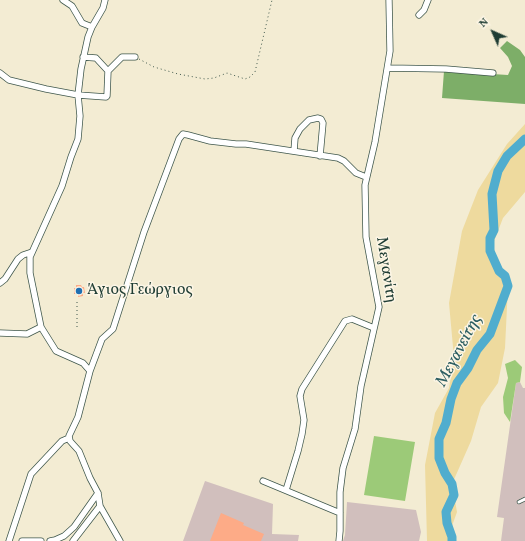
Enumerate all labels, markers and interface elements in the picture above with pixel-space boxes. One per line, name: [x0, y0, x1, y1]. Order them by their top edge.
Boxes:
north arrow: [473, 12, 513, 52]
text: N: [476, 15, 492, 31]
street label: Μεγανίτη: [370, 236, 400, 304]
place label: Άγιος Γεώργιος: [87, 281, 193, 301]
marker: Άγιος Γεώργιος: [74, 286, 84, 296]
water label: Μεγανείτης: [433, 311, 487, 391]

